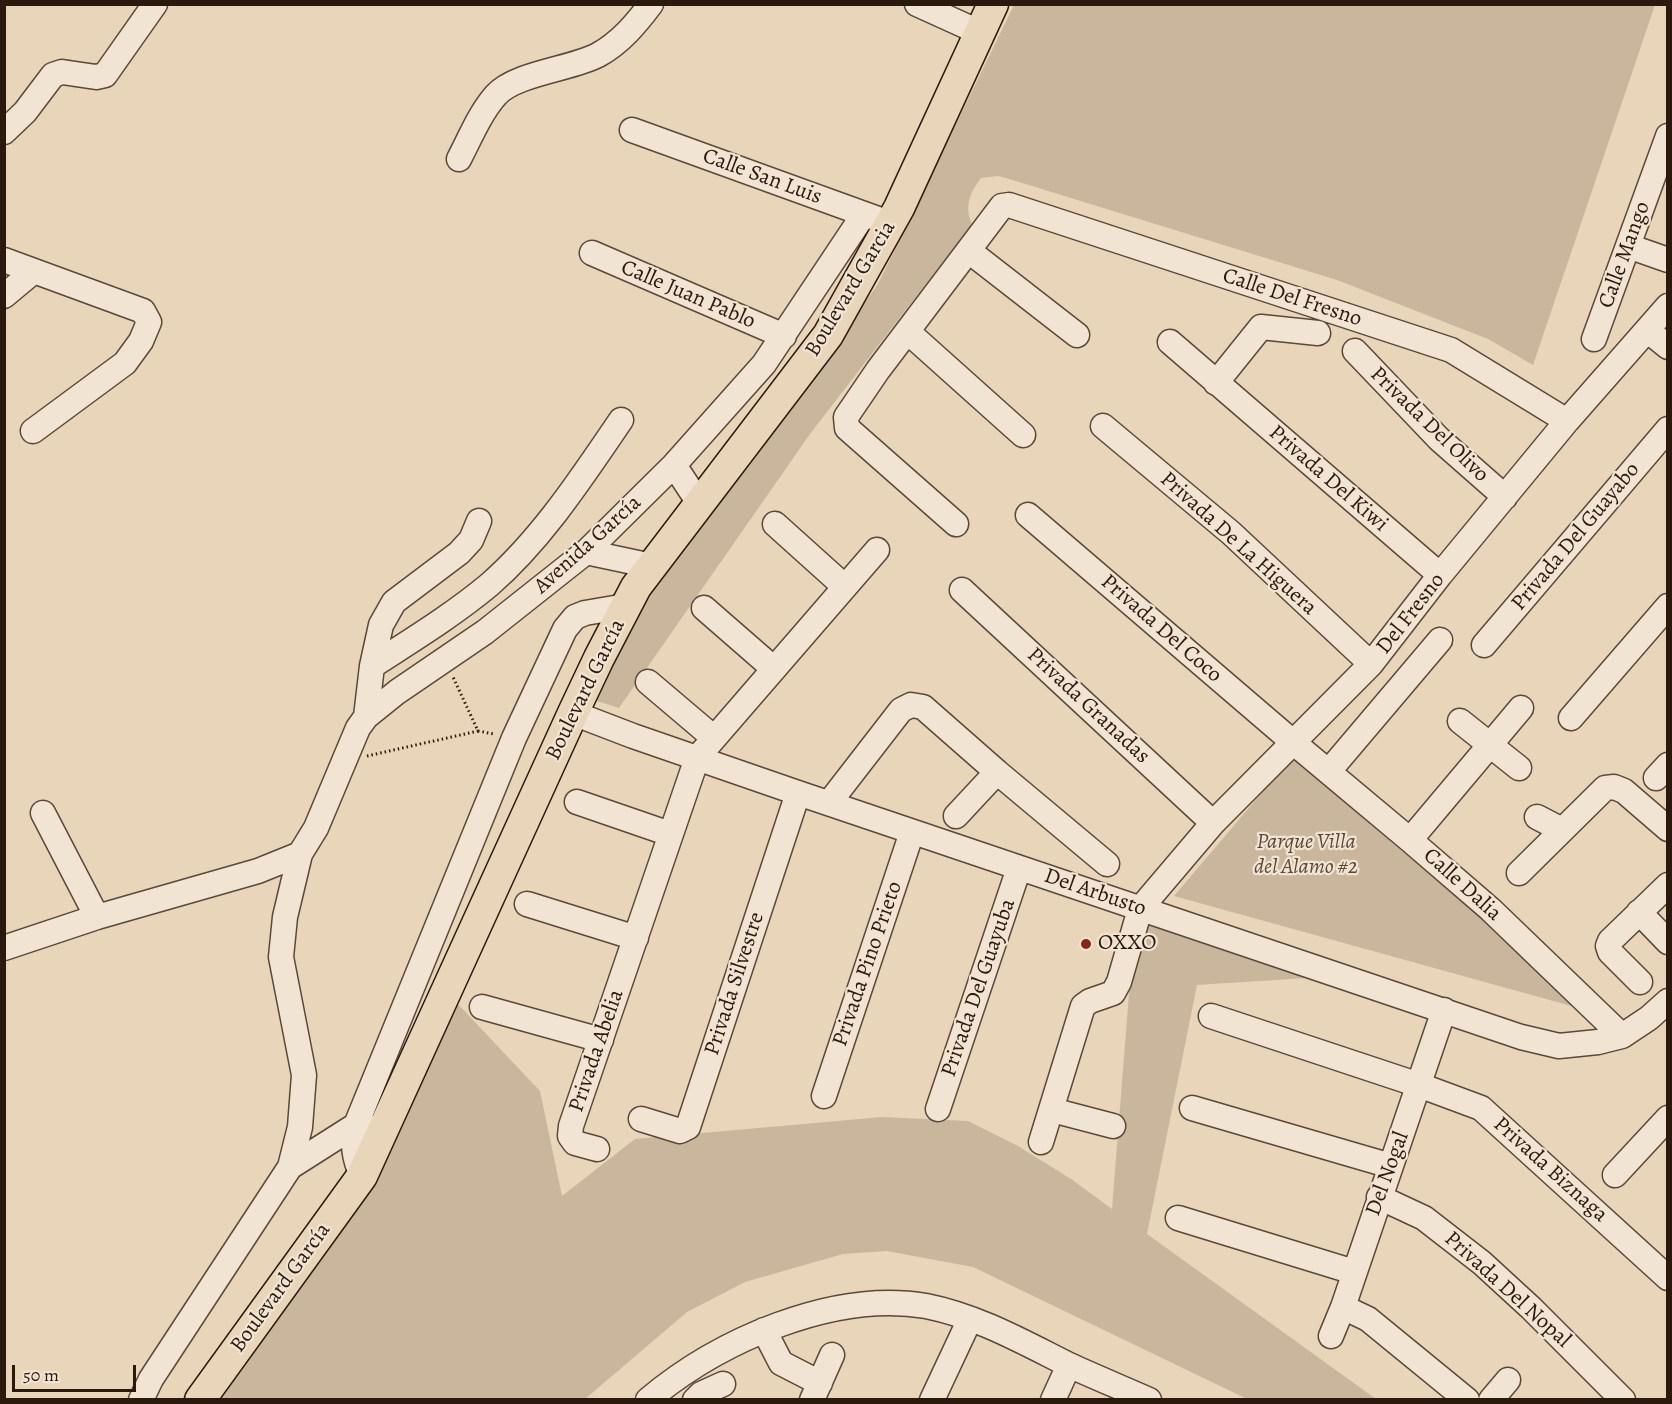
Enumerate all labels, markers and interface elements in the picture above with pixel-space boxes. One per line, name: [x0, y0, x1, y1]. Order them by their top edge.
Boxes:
street label: Calle San Luis: [699, 143, 825, 211]
street label: Calle Mango: [1593, 198, 1657, 312]
street label: Boulevard Garcia: [800, 216, 902, 362]
street label: Calle Juan Pablo: [617, 255, 759, 335]
street label: Calle Del Fresno: [1219, 263, 1365, 333]
street label: Privada Del Olivo: [1364, 362, 1494, 488]
street label: Privada Del Kiwi: [1263, 420, 1393, 538]
street label: Privada Del Guayabo: [1506, 457, 1646, 617]
street label: Privada De La Higuera: [1154, 467, 1322, 621]
street label: Avenida García: [529, 490, 647, 600]
street label: Del Fresno: [1371, 568, 1451, 660]
street label: Privada Del Coco: [1095, 569, 1227, 689]
street label: Boulevard García: [540, 615, 632, 765]
street label: Privada Granadas: [1021, 642, 1155, 770]
park label: Parque Villa del Alamo #2: [1254, 830, 1358, 882]
street label: Calle Dalia: [1417, 843, 1507, 927]
street label: Del Arbusto: [1041, 863, 1149, 923]
street label: Privada Pino Prieto: [827, 878, 909, 1050]
street label: Privada Del Guayuba: [936, 895, 1022, 1081]
street label: Privada Silvestre: [699, 909, 771, 1059]
place label: OXXO: [1098, 931, 1157, 957]
marker: OXXO: [1079, 937, 1093, 951]
street label: Privada Abelia: [564, 986, 630, 1116]
street label: Privada Biznaga: [1487, 1112, 1613, 1228]
street label: Del Nogal: [1361, 1128, 1415, 1220]
street label: Boulevard García: [225, 1218, 337, 1358]
street label: Privada Del Nopal: [1438, 1226, 1576, 1354]
scale bar: [15, 1353, 140, 1391]
text: 50 m: [23, 1363, 59, 1387]

